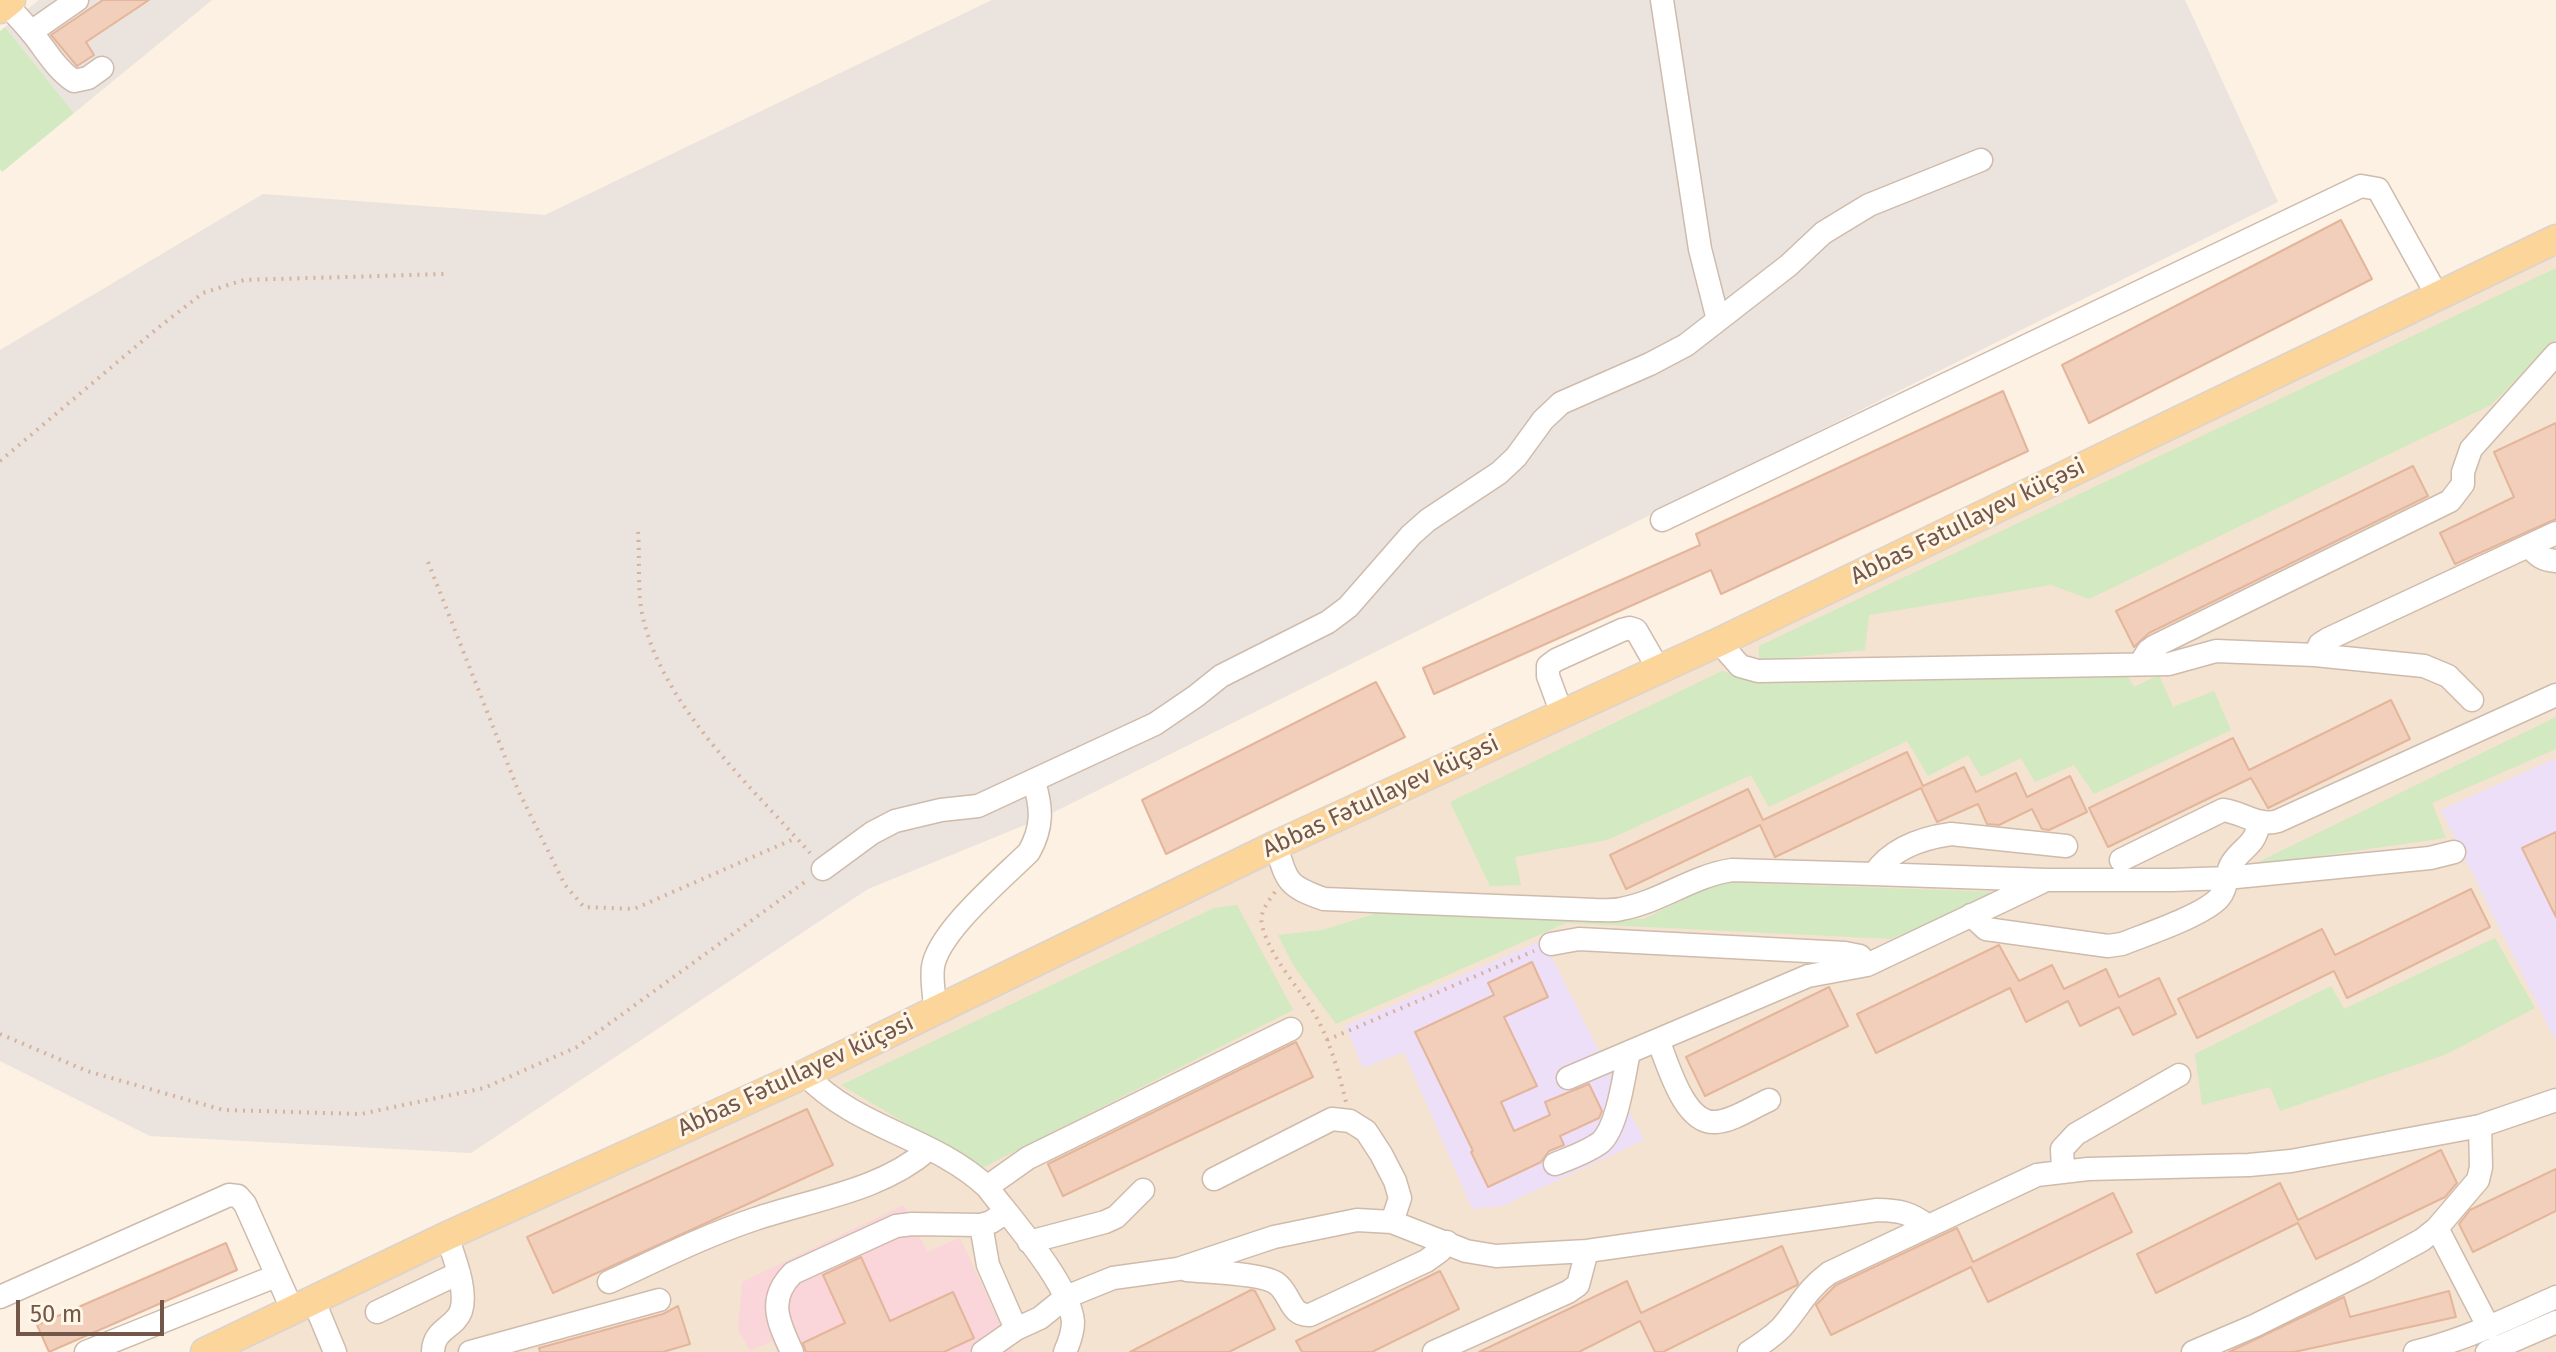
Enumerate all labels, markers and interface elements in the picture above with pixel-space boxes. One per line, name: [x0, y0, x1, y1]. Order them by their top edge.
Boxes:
street label: Abbas Fətullayev küçəsi: [1846, 453, 2090, 591]
street label: Abbas Fətullayev küçəsi: [1258, 730, 1504, 864]
street label: Abbas Fətullayev küçəsi: [673, 1009, 919, 1143]
scale bar: [20, 1284, 168, 1334]
text: 50 m: [30, 1300, 82, 1328]

